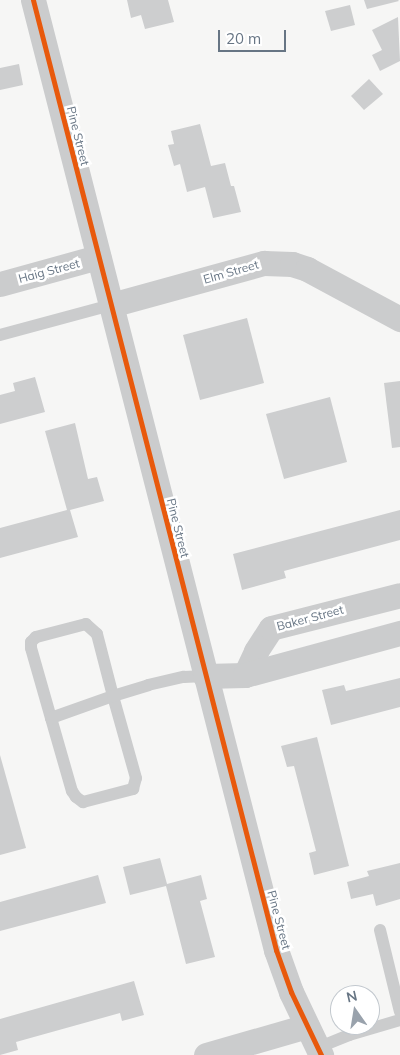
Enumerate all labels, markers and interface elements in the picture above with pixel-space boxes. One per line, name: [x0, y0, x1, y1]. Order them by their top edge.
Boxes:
scale bar: [220, 20, 288, 52]
text: 20 m: [226, 29, 261, 48]
street label: Pine Street: [64, 105, 92, 167]
street label: Haig Street: [17, 256, 81, 286]
street label: Elm Street: [202, 257, 260, 287]
street label: Pine Street: [164, 497, 192, 559]
street label: Baker Street: [275, 602, 345, 634]
street label: Pine Street: [264, 889, 294, 951]
north arrow: [330, 985, 380, 1035]
text: N: [345, 986, 359, 1006]

